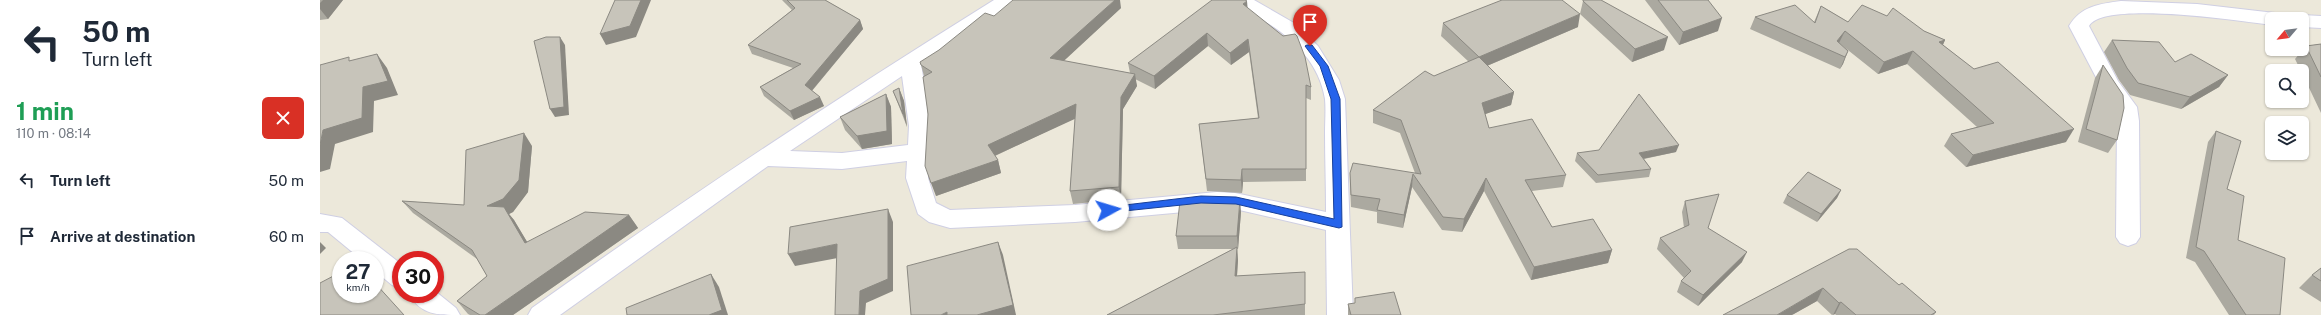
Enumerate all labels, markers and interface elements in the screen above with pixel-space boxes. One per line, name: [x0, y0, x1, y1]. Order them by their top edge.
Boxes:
pin: [1293, 5, 1327, 46]
icon: arrive: [1299, 11, 1321, 33]
north arrow: [2265, 12, 2309, 56]
map controls: [2265, 12, 2309, 160]
text: 50 m: [82, 15, 150, 48]
icon: left: [16, 16, 68, 68]
text: Turn left: [82, 49, 152, 70]
button: search: [2265, 64, 2309, 108]
text: 1 min: [16, 97, 74, 125]
button: close: [262, 97, 304, 139]
button: layers: [2265, 116, 2309, 160]
text: 110 m · 08:14: [16, 126, 91, 141]
icon: left: [16, 169, 38, 191]
text: Turn left: [50, 172, 111, 189]
text: 50 m: [269, 172, 304, 189]
position arrow: [1087, 189, 1129, 231]
icon: arrive: [16, 225, 38, 247]
text: Arrive at destination: [50, 228, 195, 245]
text: 60 m: [269, 228, 304, 245]
speed limit sign: 30: [392, 251, 444, 303]
text: 27: [345, 260, 371, 284]
text: km/h: [346, 281, 370, 293]

